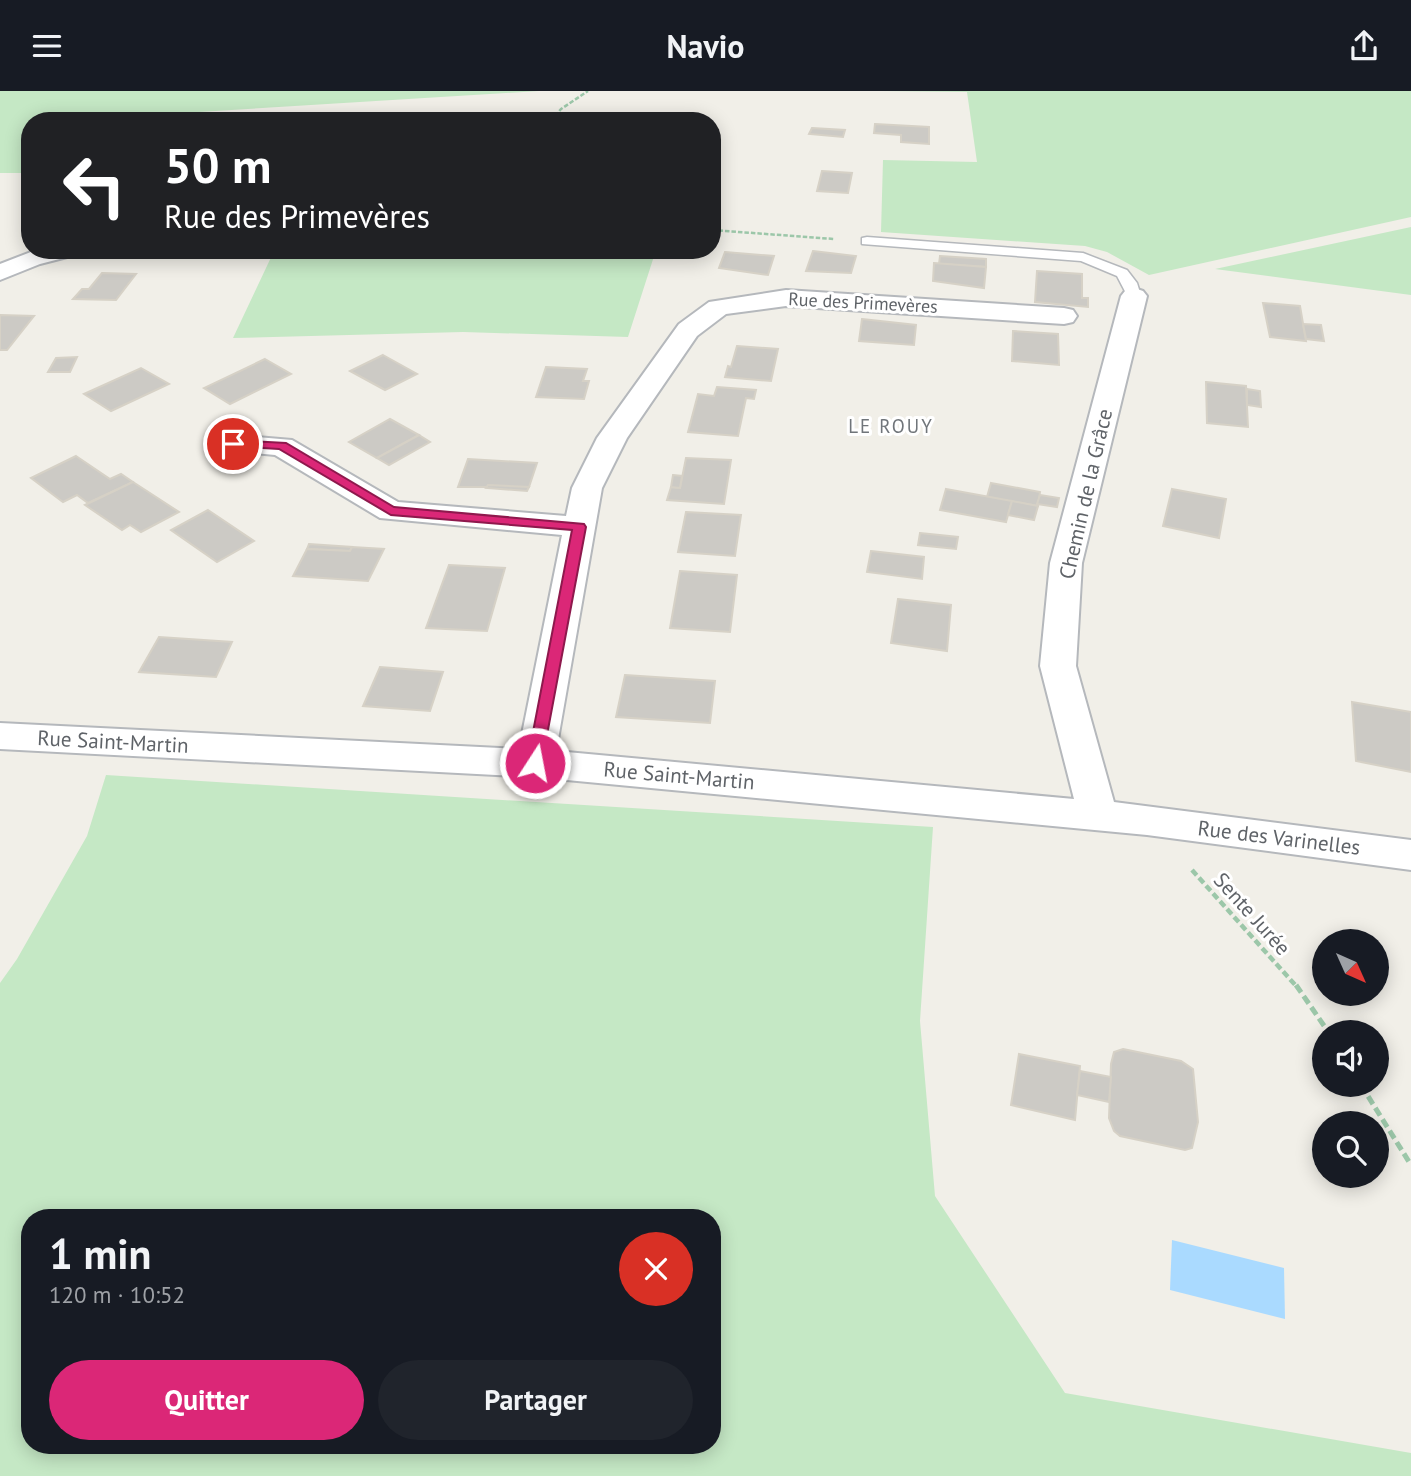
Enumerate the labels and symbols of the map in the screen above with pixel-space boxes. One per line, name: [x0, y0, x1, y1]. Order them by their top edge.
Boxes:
street label: Rue des Primevères: [788, 287, 938, 318]
street label: Chemin de la Grâce: [1053, 406, 1118, 582]
pin: [203, 414, 263, 474]
district label: LE ROUY: [848, 414, 934, 438]
street label: Rue Saint-Martin: [37, 724, 189, 759]
position arrow: [498, 726, 572, 800]
street label: Rue Saint-Martin: [602, 755, 756, 796]
street label: Rue des Varinelles: [1196, 814, 1362, 861]
street label: Sente Jurée: [1208, 867, 1297, 961]
north arrow: [1312, 929, 1390, 1006]

